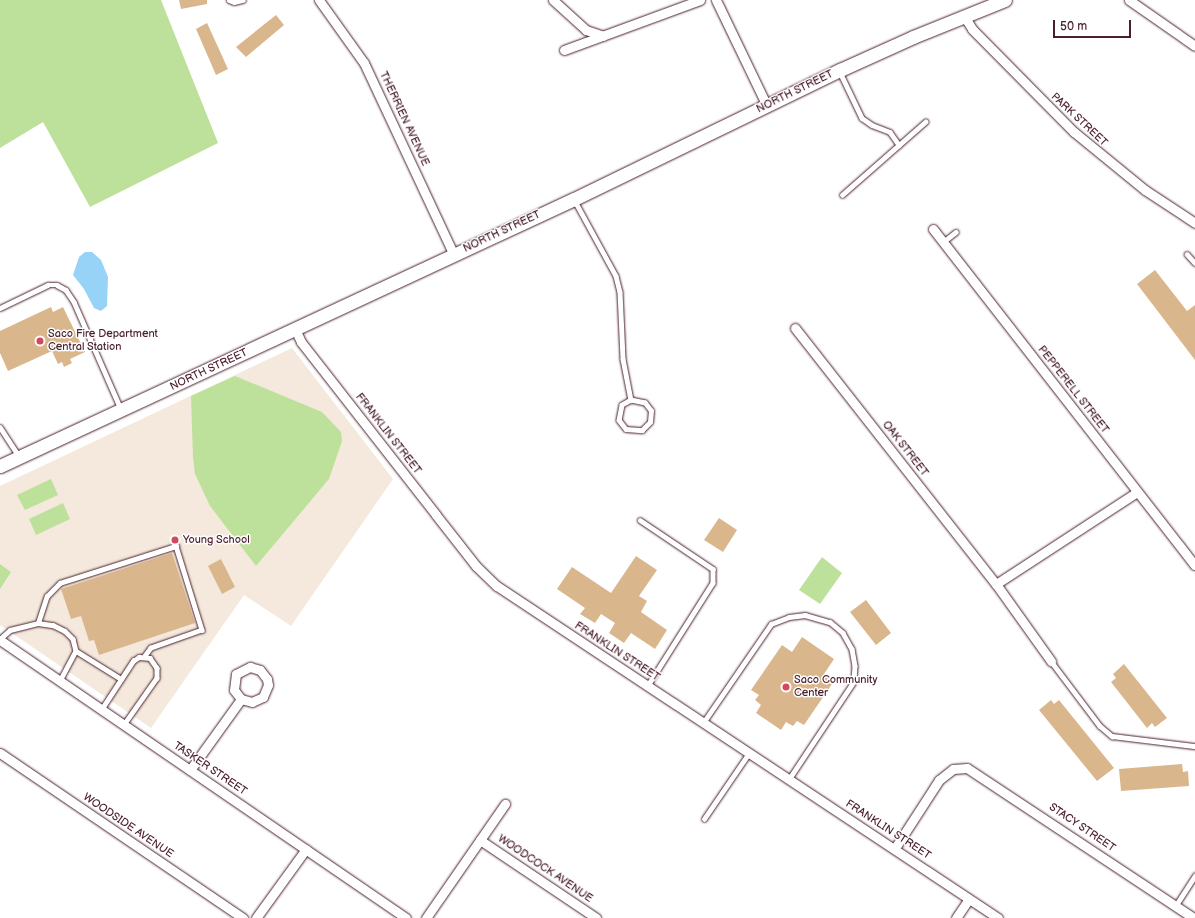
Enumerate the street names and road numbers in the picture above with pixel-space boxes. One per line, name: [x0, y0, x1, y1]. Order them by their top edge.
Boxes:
street label: NORTH STREET: [754, 68, 836, 116]
street label: THERRIEN AVENUE: [376, 70, 432, 168]
street label: PARK STREET: [1048, 90, 1110, 150]
street label: NORTH STREET: [461, 208, 543, 256]
street label: PEPPERELL STREET: [1035, 343, 1111, 437]
street label: NORTH STREET: [168, 346, 250, 394]
street label: FRANKLIN STREET: [352, 391, 424, 477]
street label: OAK STREET: [879, 419, 931, 479]
street label: FRANKLIN STREET: [572, 619, 662, 685]
street label: TASKER STREET: [171, 739, 249, 799]
street label: WOODSIDE AVENUE: [80, 791, 176, 861]
street label: FRANKLIN STREET: [843, 797, 933, 863]
street label: STACY STREET: [1046, 801, 1118, 855]
street label: WOODCOCK AVENUE: [495, 832, 595, 906]

